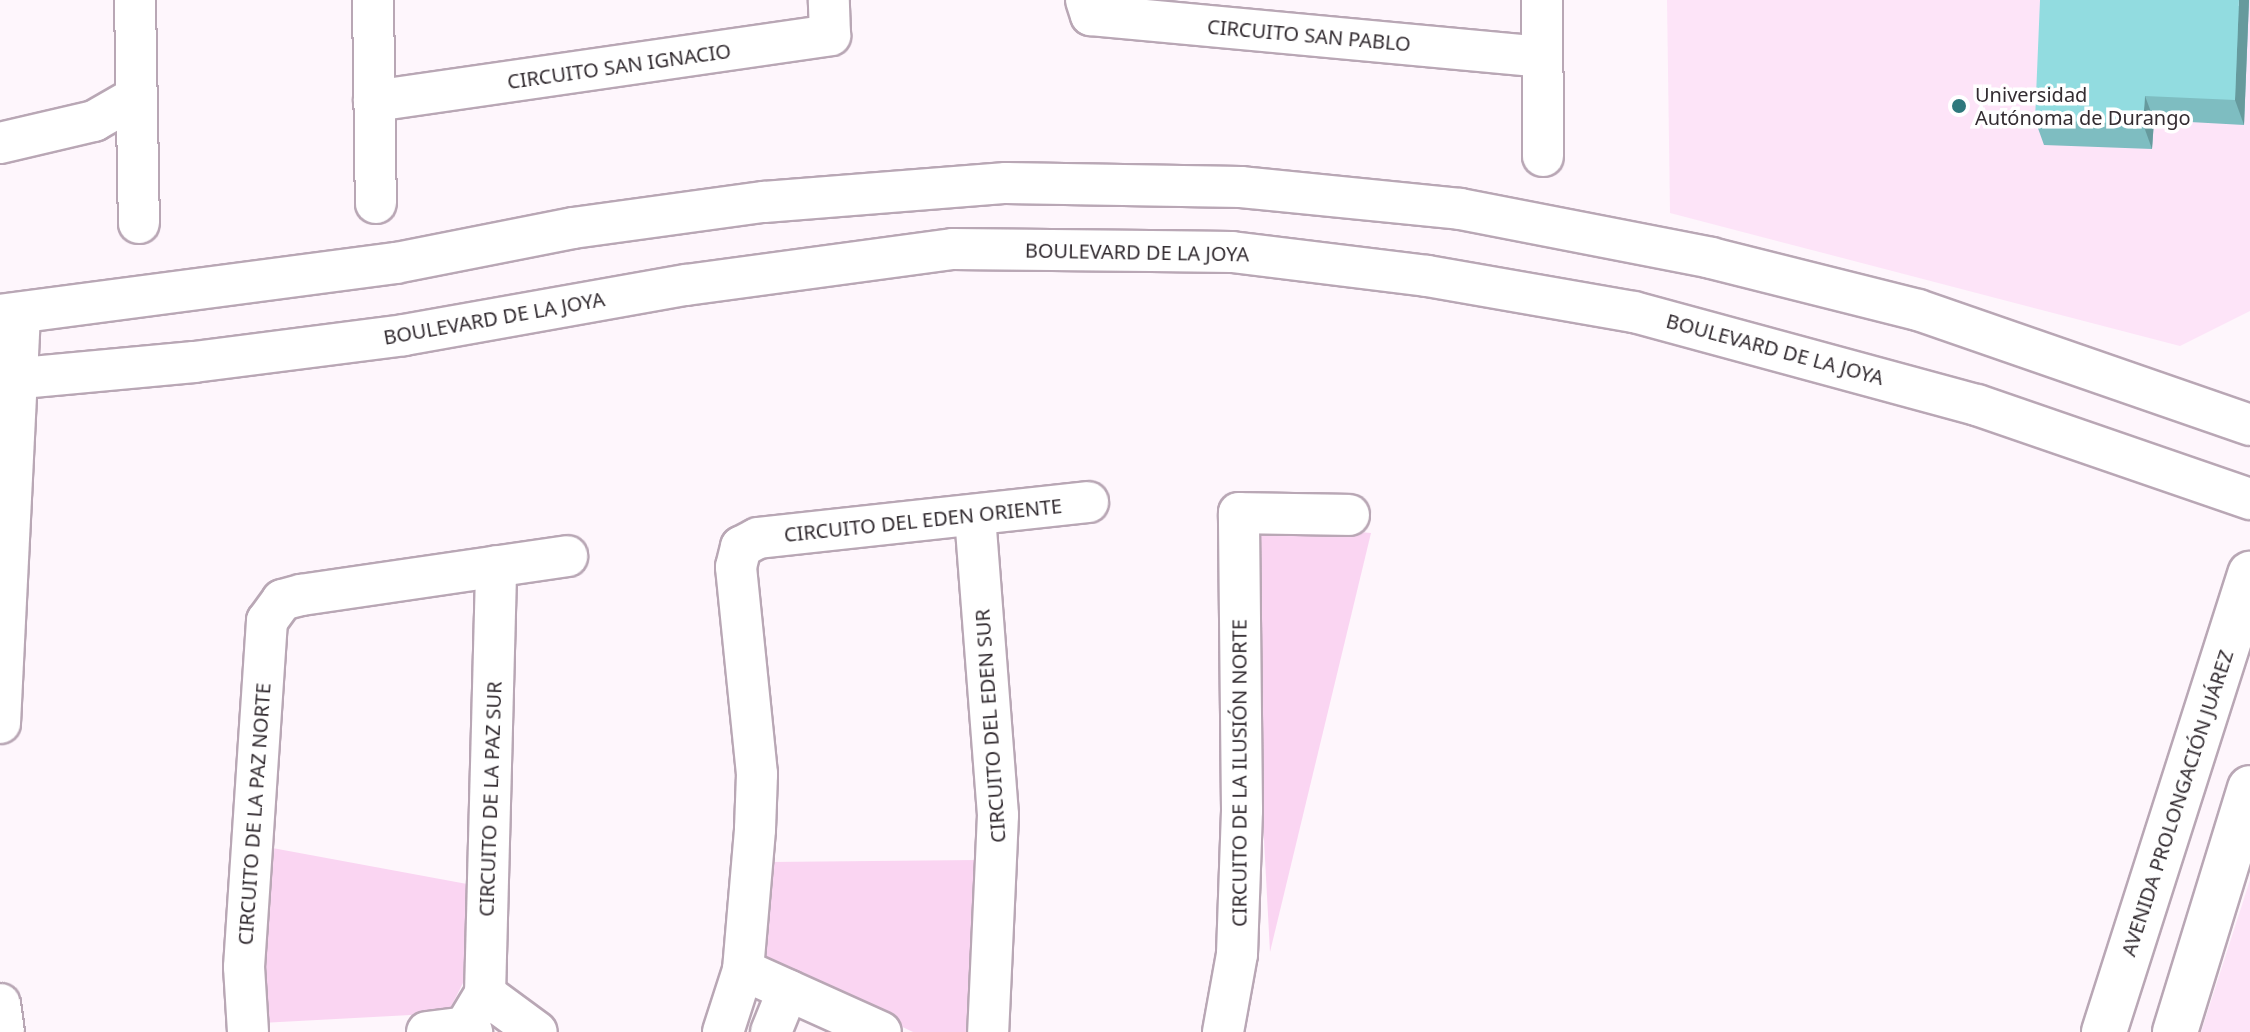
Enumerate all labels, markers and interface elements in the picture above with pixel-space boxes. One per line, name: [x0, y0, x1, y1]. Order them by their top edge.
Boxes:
street label: CIRCUITO SAN PABLO: [1206, 14, 1412, 56]
street label: CIRCUITO SAN IGNACIO: [506, 38, 732, 94]
place label: Universidad Autónoma de Durango: [1975, 82, 2191, 129]
marker: Universidad Autónoma de Durango: [1950, 97, 1968, 115]
street label: BOULEVARD DE LA JOYA: [1025, 238, 1249, 266]
street label: BOULEVARD DE LA JOYA: [382, 287, 606, 349]
street label: BOULEVARD DE LA JOYA: [1664, 308, 1886, 390]
street label: CIRCUITO DEL EDEN ORIENTE: [783, 493, 1063, 547]
street label: CIRCUITO DEL EDEN SUR: [970, 608, 1010, 844]
street label: CIRCUITO DE LA ILUSIÓN NORTE: [1227, 619, 1251, 927]
street label: AVENIDA PROLONGACIÓN JUÁREZ: [2116, 647, 2238, 959]
street label: CIRCUITO DE LA PAZ SUR: [474, 681, 506, 917]
street label: CIRCUITO DE LA PAZ NORTE: [233, 682, 275, 946]

